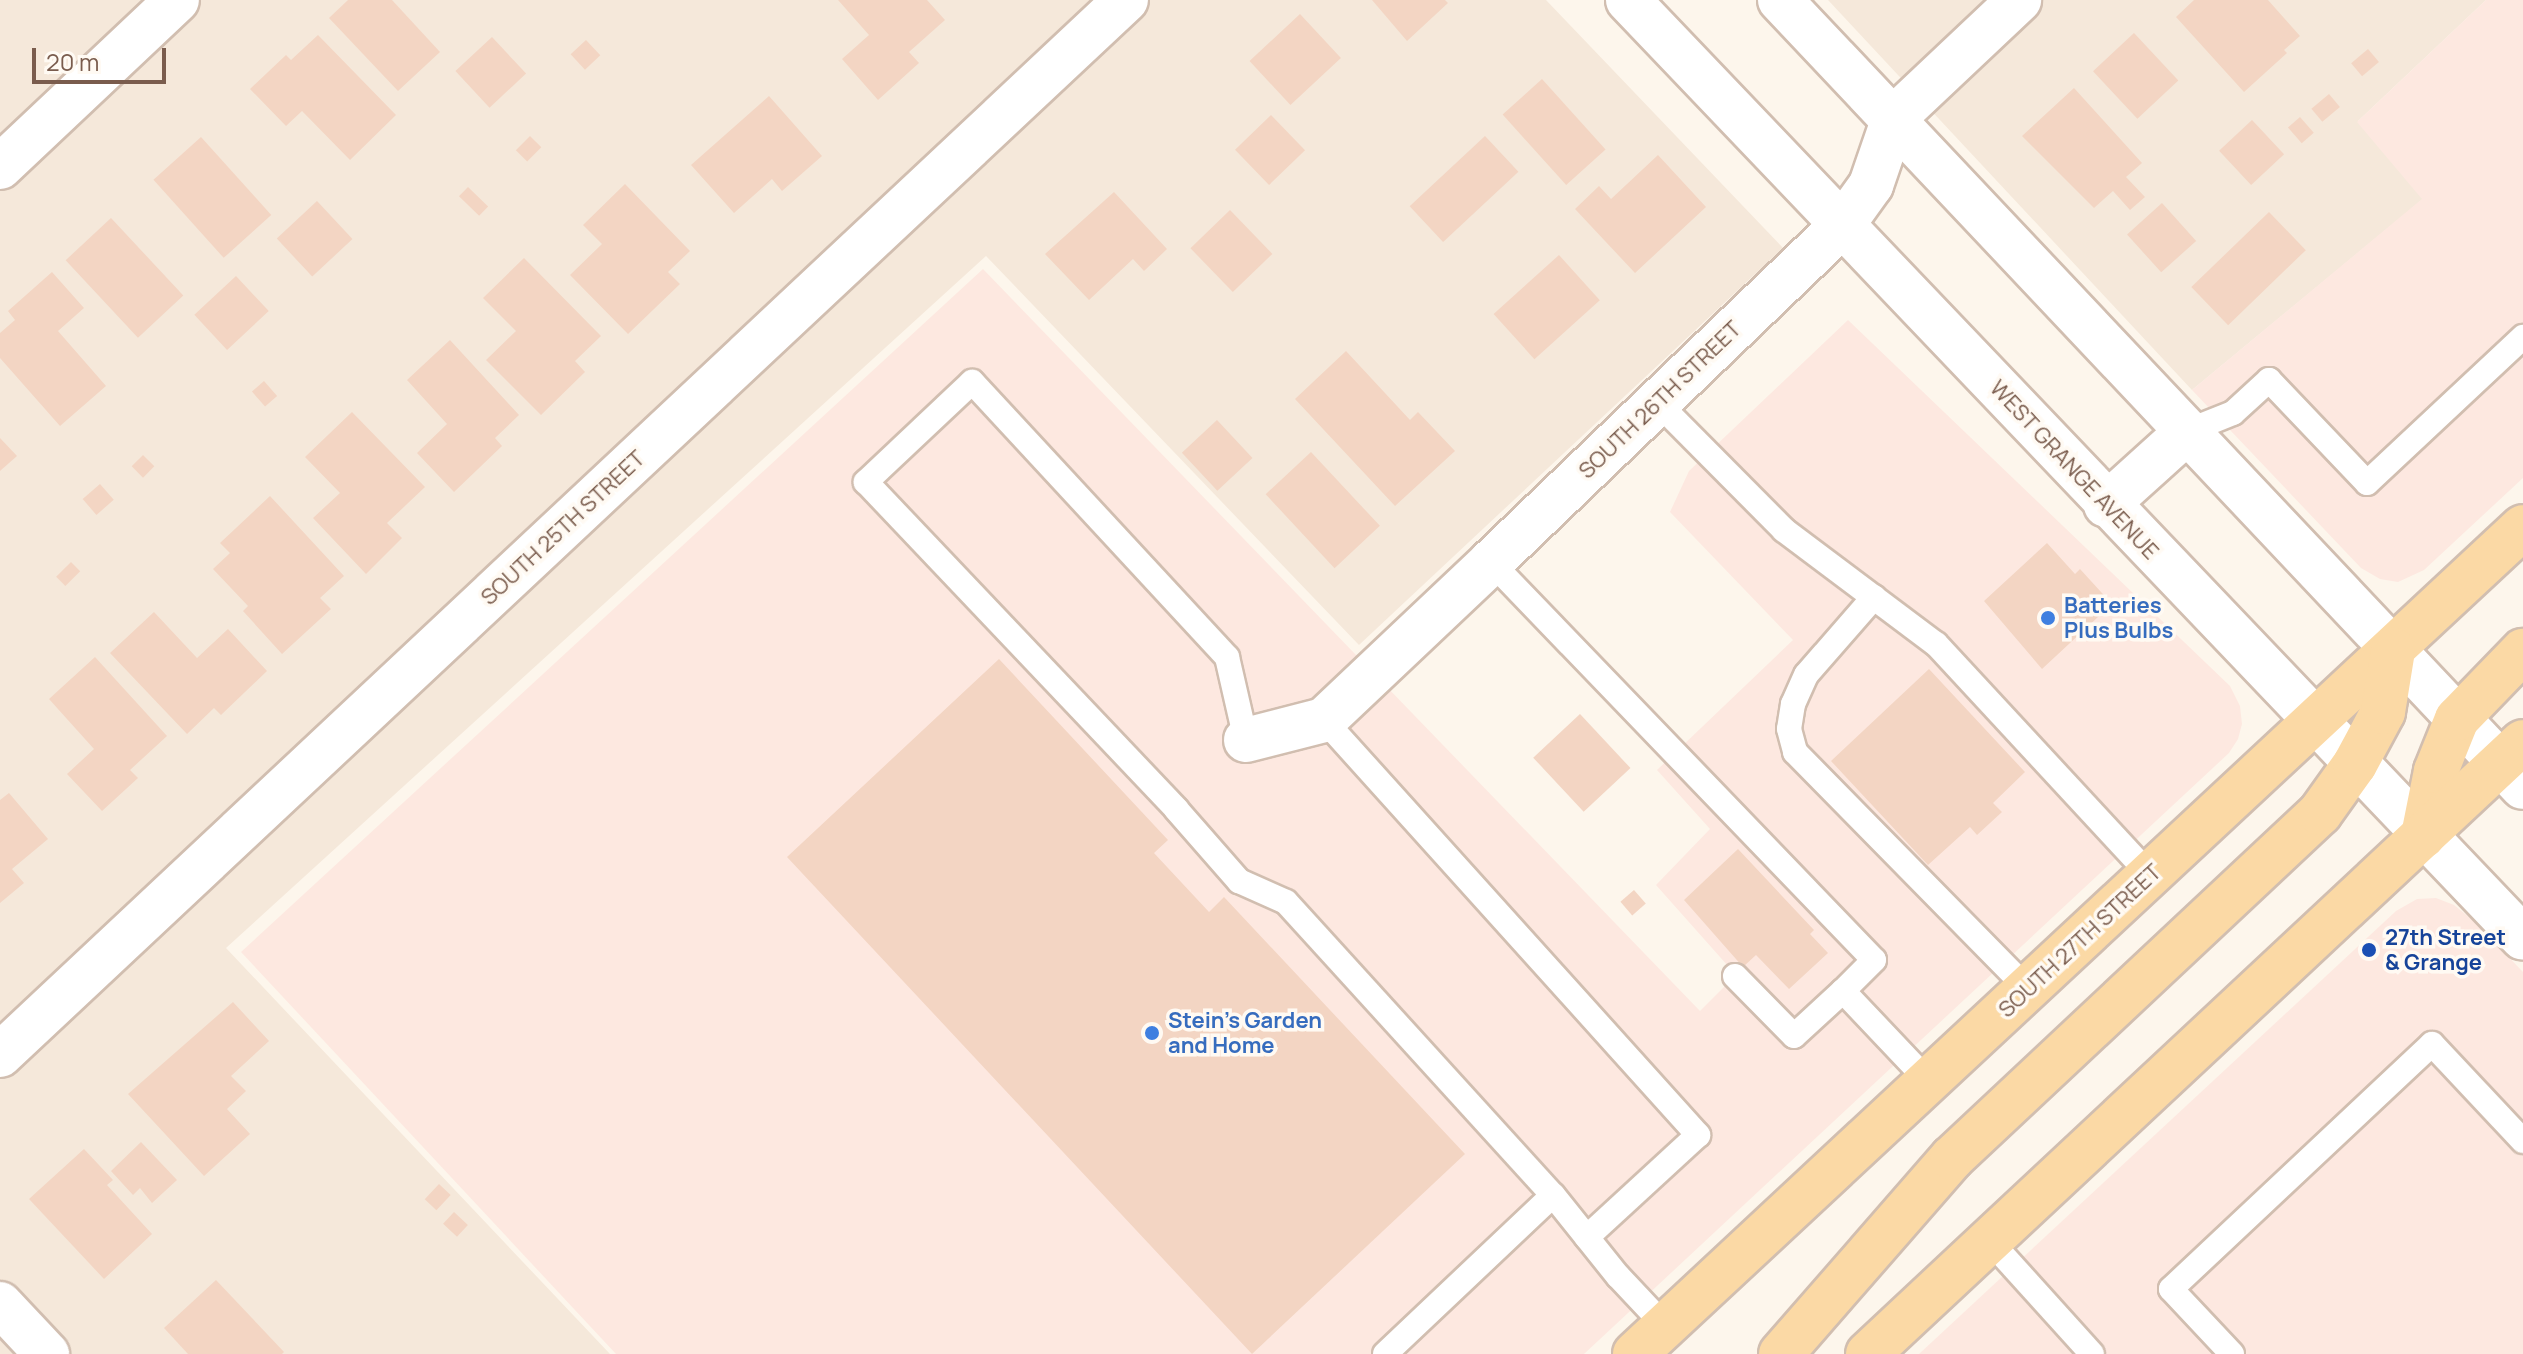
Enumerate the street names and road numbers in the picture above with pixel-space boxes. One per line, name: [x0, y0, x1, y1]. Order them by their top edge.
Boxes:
street label: SOUTH 26TH STREET: [1573, 316, 1747, 484]
street label: WEST GRANGE AVENUE: [1984, 375, 2164, 565]
street label: SOUTH 25TH STREET: [476, 445, 650, 611]
street label: SOUTH 27TH STREET: [1993, 859, 2167, 1023]

